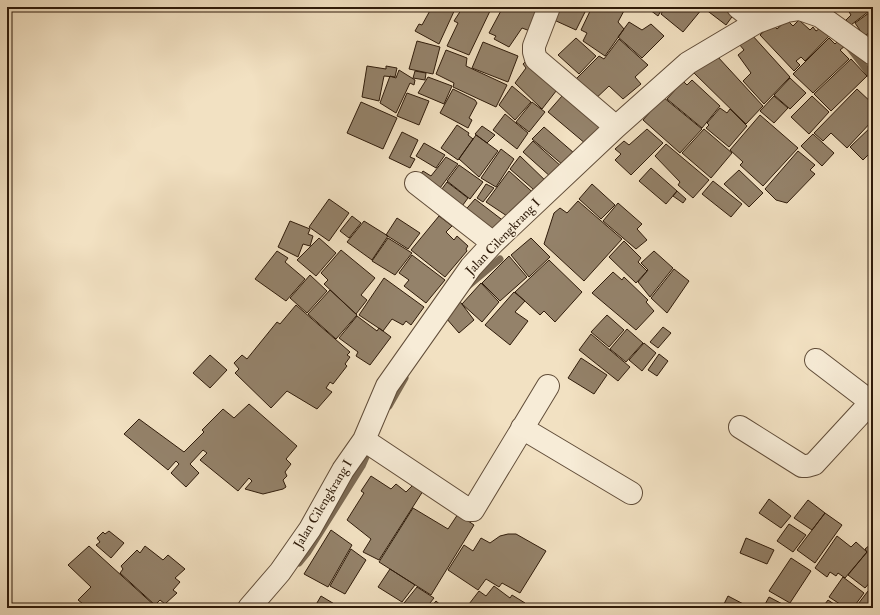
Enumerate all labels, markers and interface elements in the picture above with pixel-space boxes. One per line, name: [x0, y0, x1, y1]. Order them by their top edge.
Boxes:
street label: Jalan Cilengkrang I: [462, 195, 544, 279]
street label: Jalan Cilengkrang I: [290, 457, 356, 552]

